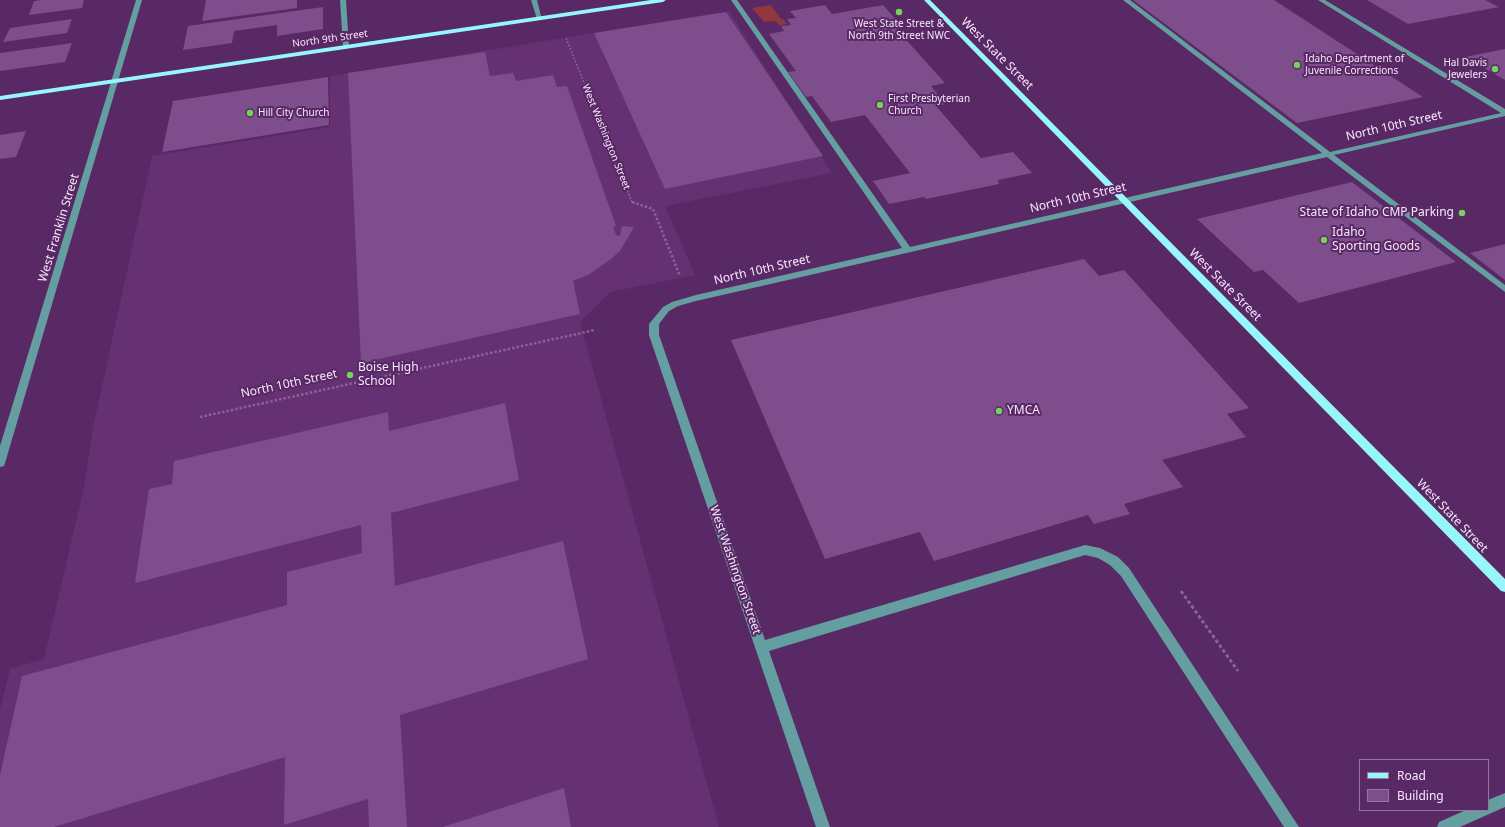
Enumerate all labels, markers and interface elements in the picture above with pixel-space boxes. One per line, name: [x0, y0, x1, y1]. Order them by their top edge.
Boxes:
marker: West State Street & North 9th Street NWC: [894, 7, 904, 17]
street label: West State Street: [958, 15, 1036, 93]
place label: West State Street & North 9th Street NWC: [848, 18, 950, 42]
street label: North 9th Street: [291, 28, 369, 50]
place label: Idaho Department of Juvenile Corrections: [1305, 53, 1404, 76]
place label: Hal Davis Jewelers: [1443, 57, 1487, 80]
marker: Idaho Department of Juvenile Corrections: [1292, 60, 1302, 70]
marker: Hal Davis Jewelers: [1490, 64, 1500, 74]
street label: West Washington Street: [579, 83, 633, 191]
place label: First Presbyterian Church: [888, 93, 970, 116]
marker: First Presbyterian Church: [875, 100, 885, 110]
place label: Hill City Church: [258, 107, 330, 119]
marker: Hill City Church: [245, 108, 255, 118]
street label: North 10th Street: [1344, 108, 1444, 144]
street label: West Franklin Street: [36, 172, 82, 284]
street label: North 10th Street: [1028, 180, 1128, 216]
place label: State of Idaho CMP Parking: [1300, 206, 1454, 220]
marker: State of Idaho CMP Parking: [1457, 208, 1467, 218]
place label: Idaho Sporting Goods: [1332, 226, 1420, 254]
marker: Idaho Sporting Goods: [1319, 235, 1329, 245]
street label: West State Street: [1186, 246, 1264, 324]
street label: North 10th Street: [712, 252, 812, 288]
place label: Boise High School: [358, 361, 419, 389]
street label: North 10th Street: [239, 367, 339, 401]
marker: Boise High School: [345, 370, 355, 380]
place label: YMCA: [1007, 404, 1040, 418]
marker: YMCA: [994, 406, 1004, 416]
street label: West State Street: [1413, 476, 1491, 556]
street label: West Washington Street: [706, 504, 764, 636]
legend: [1359, 759, 1489, 811]
text: Road: [1397, 767, 1426, 784]
text: Building: [1397, 787, 1444, 804]

